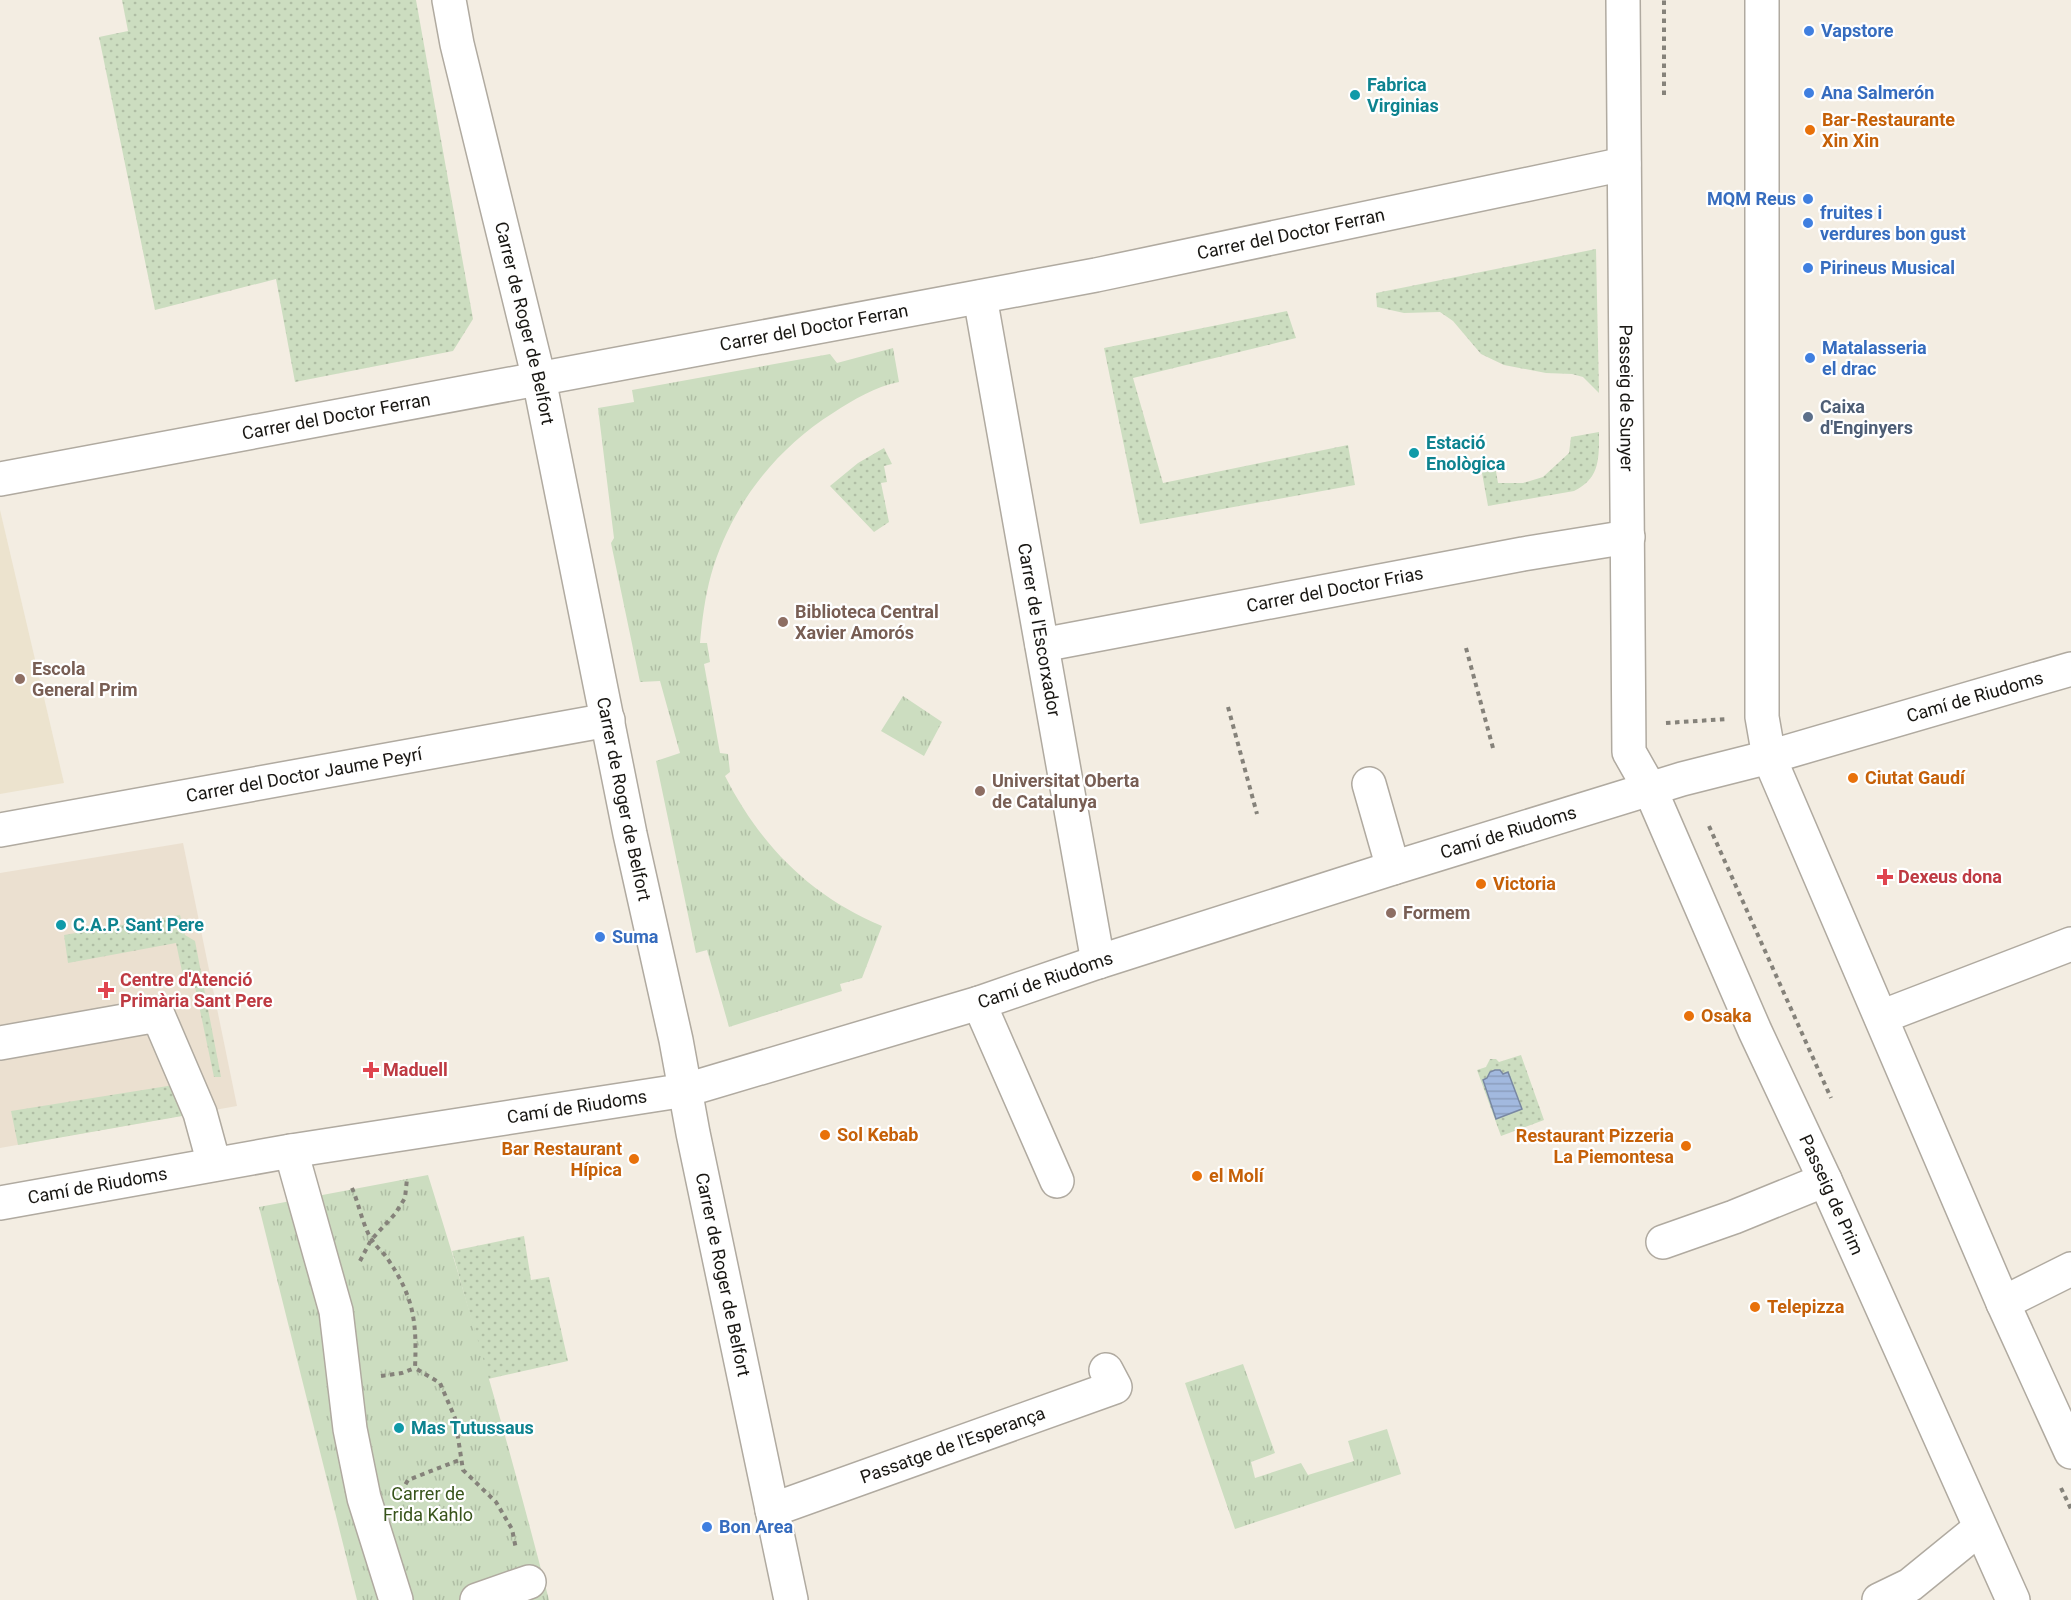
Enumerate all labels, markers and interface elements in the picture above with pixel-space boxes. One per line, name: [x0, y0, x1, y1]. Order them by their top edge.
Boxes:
place label: Vapstore: [1821, 20, 1894, 41]
marker: Vapstore: [1802, 24, 1816, 38]
place label: Fabrica Virginias: [1367, 74, 1439, 116]
place label: Ana Salmerón: [1821, 82, 1934, 103]
marker: Ana Salmerón: [1802, 86, 1816, 100]
marker: Fabrica Virginias: [1348, 88, 1362, 102]
place label: Bar-Restaurante Xin Xin: [1822, 109, 1955, 151]
marker: Bar-Restaurante Xin Xin: [1803, 123, 1817, 137]
place label: MQM Reus: [1707, 188, 1796, 209]
marker: MQM Reus: [1801, 192, 1815, 206]
place label: fruites i verdures bon gust: [1820, 202, 1966, 244]
street label: Carrer del Doctor Ferran: [1195, 204, 1387, 263]
marker: fruites i verdures bon gust: [1801, 216, 1815, 230]
street label: Carrer de Roger de Belfort: [491, 220, 559, 426]
place label: Pirineus Musical: [1820, 257, 1955, 278]
marker: Pirineus Musical: [1801, 261, 1815, 275]
street label: Carrer del Doctor Ferran: [718, 299, 910, 355]
street label: Passeig de Sunyer: [1616, 324, 1638, 472]
place label: Matalasseria el drac: [1822, 337, 1927, 379]
marker: Matalasseria el drac: [1803, 351, 1817, 365]
street label: Carrer del Doctor Ferran: [240, 388, 432, 444]
place label: Caixa d'Enginyers: [1820, 396, 1913, 438]
marker: Caixa d'Enginyers: [1801, 410, 1815, 424]
place label: Estació Enològica: [1426, 432, 1506, 474]
marker: Estació Enològica: [1407, 446, 1421, 460]
street label: Carrer de l'Escorxador: [1014, 541, 1065, 718]
street label: Carrer del Doctor Frias: [1245, 562, 1425, 616]
place label: Biblioteca Central Xavier Amorós: [795, 601, 939, 643]
marker: Biblioteca Central Xavier Amorós: [776, 615, 790, 629]
place label: Escola General Prim: [32, 658, 138, 700]
street label: Camí de Riudoms: [1904, 667, 2046, 726]
marker: Escola General Prim: [13, 672, 27, 686]
street label: Carrer de Roger de Belfort: [593, 695, 656, 903]
street label: Carrer del Doctor Jaume Peyrí: [184, 743, 424, 806]
place label: Ciutat Gaudí: [1865, 767, 1966, 788]
place label: Universitat Oberta de Catalunya: [992, 770, 1140, 812]
marker: Ciutat Gaudí: [1846, 771, 1860, 785]
marker: Universitat Oberta de Catalunya: [973, 784, 987, 798]
street label: Camí de Riudoms: [1437, 801, 1579, 863]
place label: Dexeus dona: [1898, 866, 2002, 887]
marker: Dexeus dona: [1876, 868, 1894, 886]
place label: Victoria: [1493, 873, 1556, 894]
marker: Victoria: [1474, 877, 1488, 891]
place label: Formem: [1403, 902, 1470, 923]
marker: Formem: [1384, 906, 1398, 920]
place label: C.A.P. Sant Pere: [73, 914, 204, 935]
marker: C.A.P. Sant Pere: [54, 918, 68, 932]
place label: Suma: [612, 926, 659, 947]
marker: Suma: [593, 930, 607, 944]
street label: Camí de Riudoms: [975, 947, 1115, 1013]
place label: Centre d'Atenció Primària Sant Pere: [120, 969, 273, 1011]
marker: Centre d'Atenció Primària Sant Pere: [97, 981, 115, 999]
place label: Osaka: [1701, 1005, 1752, 1026]
marker: Osaka: [1682, 1009, 1696, 1023]
place label: Maduell: [383, 1059, 448, 1080]
marker: Maduell: [364, 1063, 378, 1077]
street label: Camí de Riudoms: [505, 1085, 648, 1128]
place label: Sol Kebab: [837, 1124, 918, 1145]
place label: Restaurant Pizzeria La Piemontesa: [1516, 1125, 1674, 1167]
marker: Sol Kebab: [818, 1128, 832, 1142]
street label: Passeig de Prim: [1795, 1131, 1868, 1258]
place label: Bar Restaurant Hípica: [501, 1138, 622, 1180]
marker: Restaurant Pizzeria La Piemontesa: [1679, 1139, 1693, 1153]
marker: Bar Restaurant Hípica: [627, 1152, 641, 1166]
street label: Camí de Riudoms: [26, 1162, 169, 1208]
place label: el Molí: [1209, 1165, 1265, 1186]
marker: el Molí: [1190, 1169, 1204, 1183]
street label: Carrer de Roger de Belfort: [692, 1171, 755, 1378]
place label: Telepizza: [1767, 1296, 1845, 1317]
marker: Telepizza: [1748, 1300, 1762, 1314]
street label: Passatge de l'Esperança: [857, 1402, 1048, 1488]
place label: Mas Tutussaus: [411, 1417, 534, 1438]
marker: Mas Tutussaus: [392, 1421, 406, 1435]
park label: Carrer de Frida Kahlo: [383, 1483, 473, 1525]
place label: Bon Area: [719, 1516, 793, 1537]
marker: Bon Area: [700, 1520, 714, 1534]

